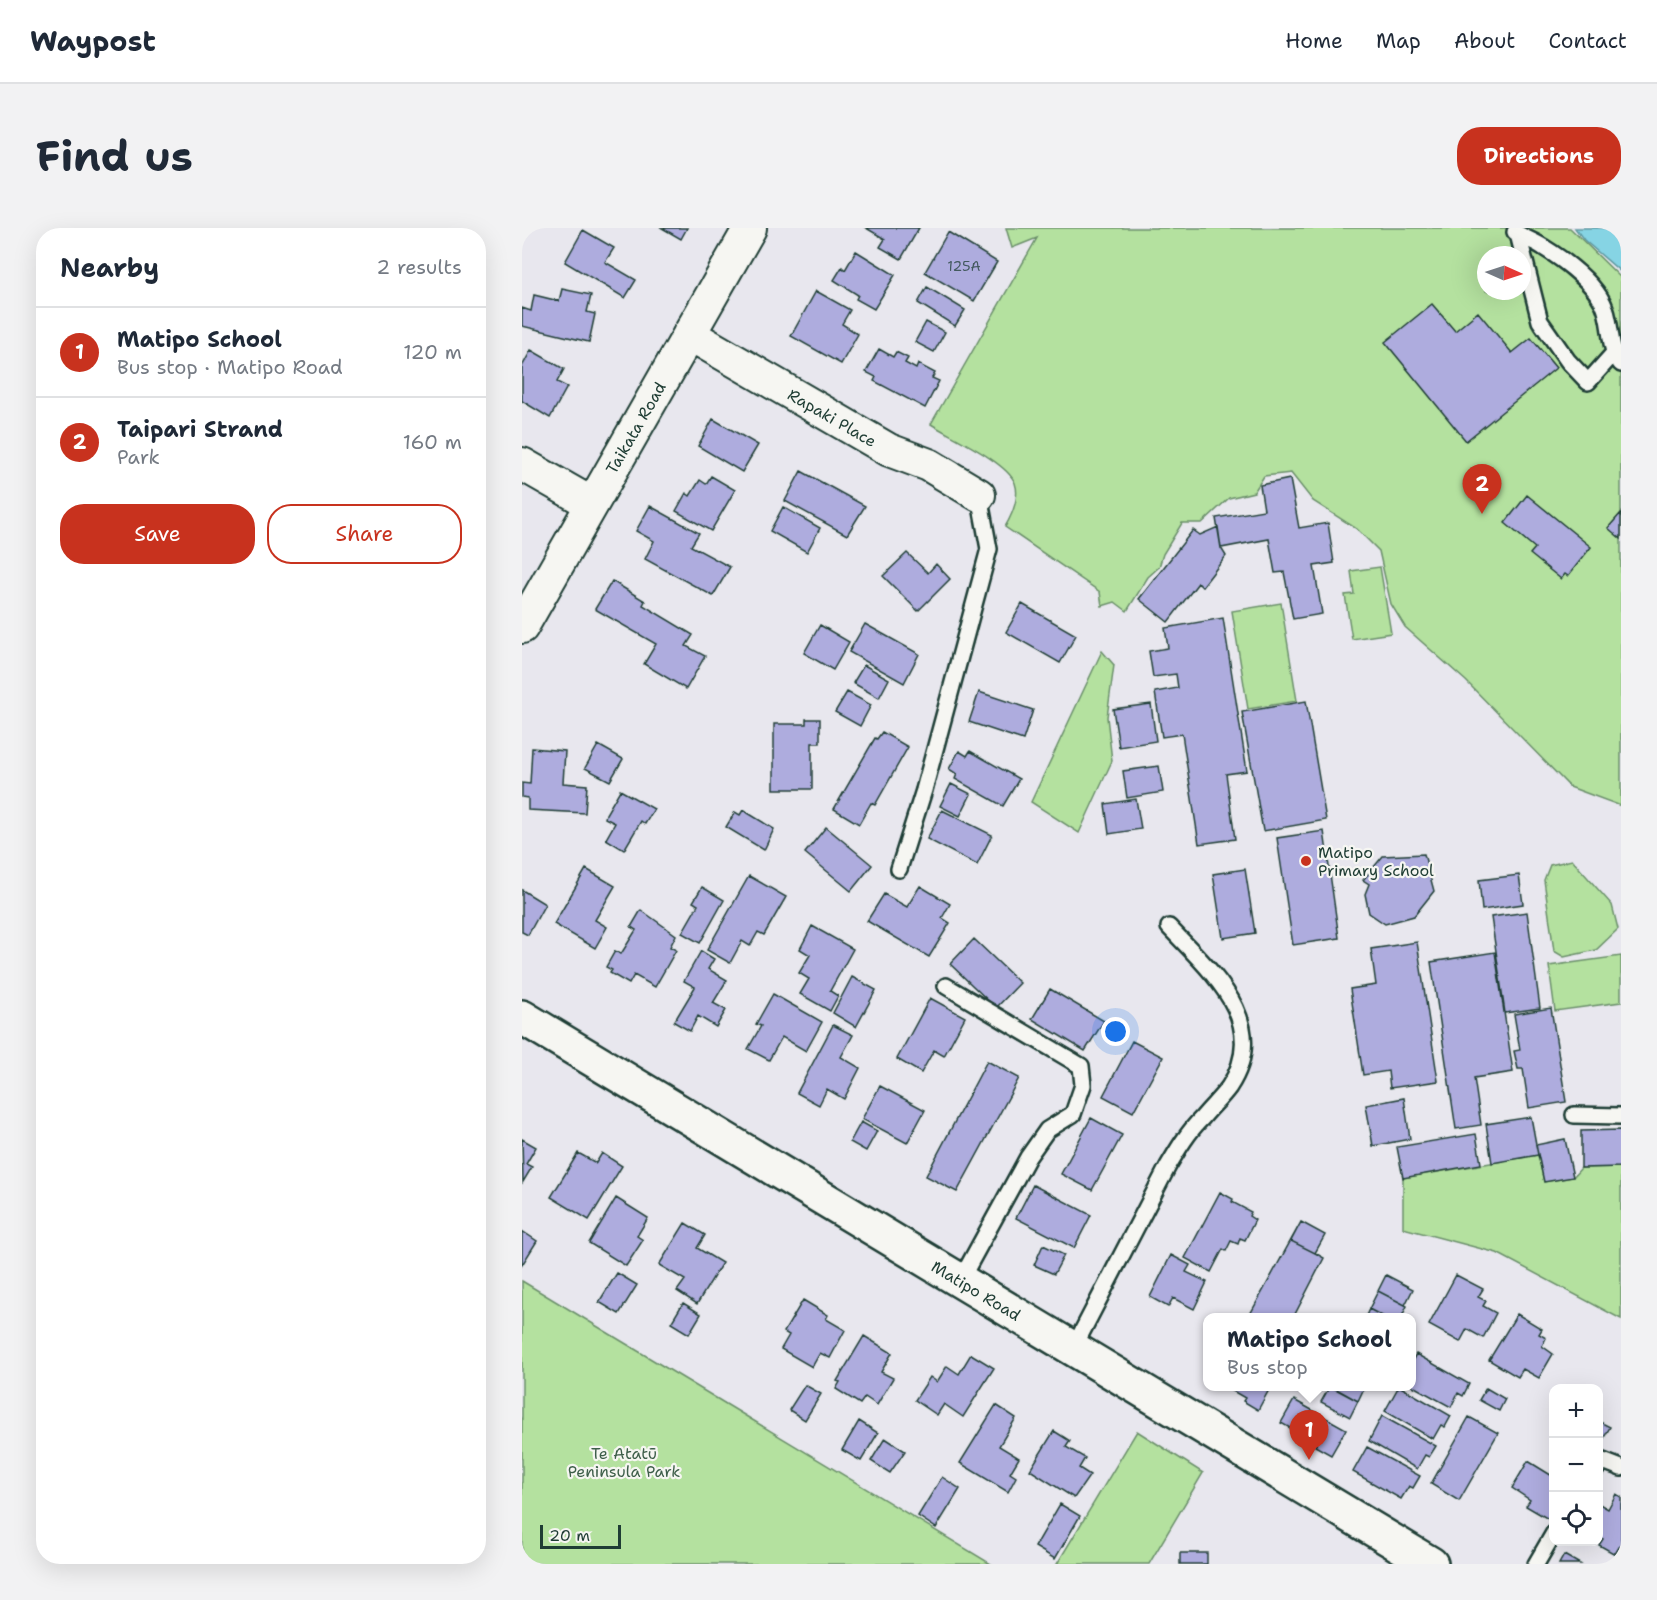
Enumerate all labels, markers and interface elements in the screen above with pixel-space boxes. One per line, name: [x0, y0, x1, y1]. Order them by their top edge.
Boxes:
text: Waypost: [30, 22, 156, 60]
text: Home: [1285, 27, 1343, 55]
text: Map: [1376, 27, 1421, 55]
text: About: [1454, 27, 1515, 55]
text: Contact: [1548, 27, 1627, 55]
button: Directions: [1457, 127, 1621, 185]
text: Find us: [36, 128, 193, 184]
north arrow: [1477, 246, 1531, 300]
text: Nearby: [60, 250, 159, 285]
text: 2 results: [376, 254, 462, 280]
house number: 125A: [947, 257, 981, 275]
text: Matipo School: [117, 325, 282, 354]
text: 1: [75, 339, 84, 365]
text: 120 m: [403, 339, 462, 365]
text: Bus stop · Matipo Road: [117, 354, 343, 380]
street label: Taikata Road: [601, 378, 671, 478]
street label: Rapaki Place: [784, 384, 880, 452]
text: Taipari Strand: [117, 415, 283, 444]
text: 2: [73, 429, 87, 455]
text: 160 m: [403, 429, 462, 455]
text: Park: [117, 444, 160, 470]
pin: 2: [1462, 464, 1502, 514]
button: Save: [60, 504, 255, 564]
button: Share: [267, 504, 462, 564]
place label: Matipo Primary School: [1318, 842, 1434, 881]
marker: Matipo Primary School: [1299, 854, 1313, 868]
your location: [1101, 1017, 1130, 1046]
street label: Matipo Road: [928, 1256, 1024, 1326]
popup: [1203, 1313, 1416, 1391]
text: Matipo School: [1227, 1325, 1392, 1354]
text: Bus stop: [1227, 1354, 1308, 1380]
map controls: [1549, 1384, 1603, 1546]
button: +: [1549, 1384, 1603, 1438]
pin: 1: [1290, 1410, 1328, 1460]
button: −: [1549, 1438, 1603, 1492]
park label: Te Atatū Peninsula Park: [568, 1443, 680, 1482]
button: locate: [1549, 1492, 1603, 1546]
scale bar: [540, 1522, 621, 1550]
text: 20 m: [549, 1525, 590, 1546]

